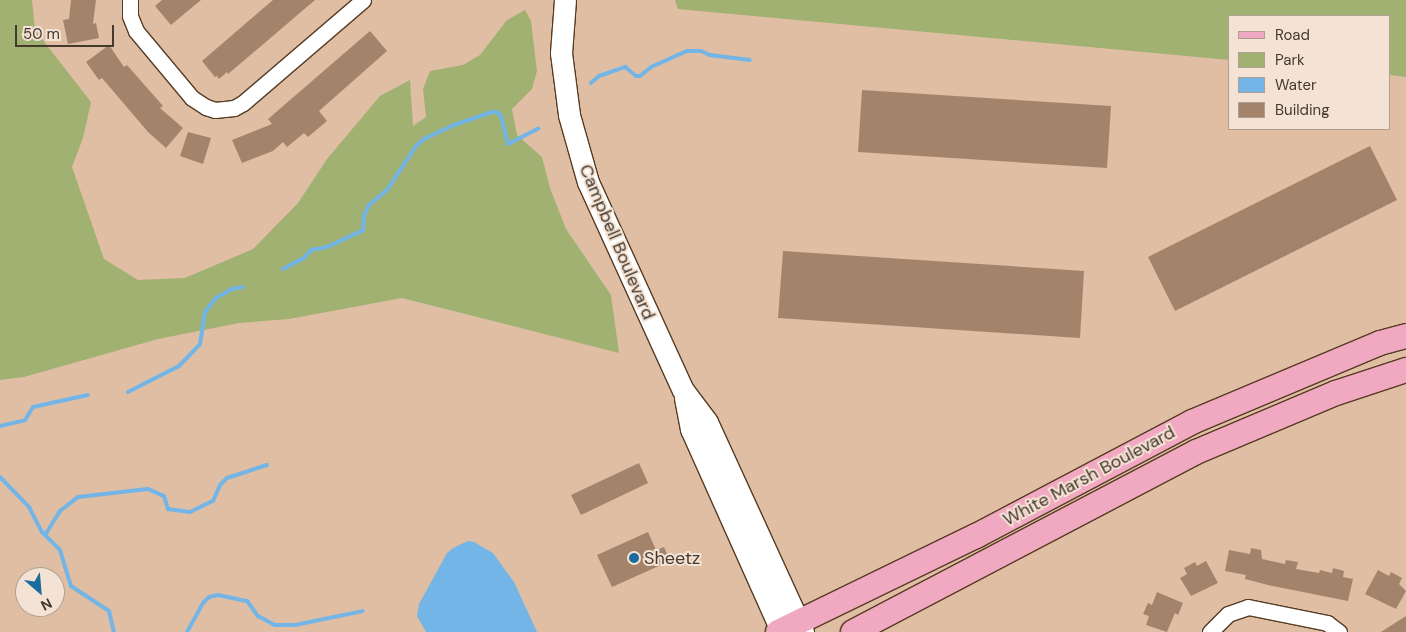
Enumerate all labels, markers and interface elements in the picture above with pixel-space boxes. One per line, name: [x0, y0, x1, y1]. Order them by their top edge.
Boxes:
scale bar: [18, 15, 116, 47]
legend: [1228, 15, 1391, 130]
text: 50 m: [23, 24, 60, 44]
text: Road: [1275, 25, 1310, 45]
text: Park: [1275, 50, 1305, 70]
text: Water: [1275, 75, 1316, 95]
text: Building: [1275, 100, 1330, 120]
street label: Campbell Boulevard: [575, 161, 659, 323]
street label: White Marsh Boulevard: [999, 421, 1179, 531]
place label: Sheetz: [644, 547, 700, 569]
marker: Sheetz: [628, 552, 640, 564]
north arrow: [15, 567, 65, 617]
text: N: [38, 594, 55, 615]

